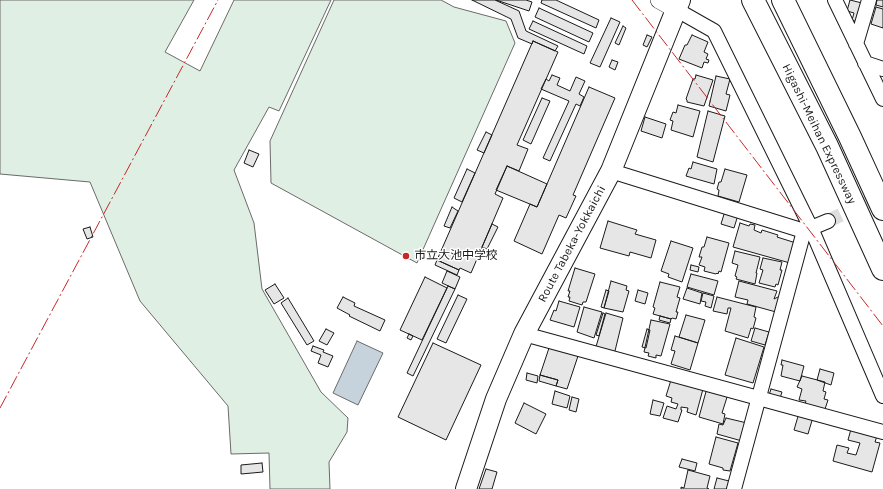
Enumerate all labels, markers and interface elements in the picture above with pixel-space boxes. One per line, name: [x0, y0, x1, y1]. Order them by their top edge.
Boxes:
street label: Higashi-Meihan Expressway: [779, 62, 859, 206]
street label: Route Tabeka-Yokkaichi: [535, 183, 609, 305]
place label: 市立大池中学校: [414, 249, 498, 263]
marker: 市立大池中学校: [401, 251, 411, 261]

